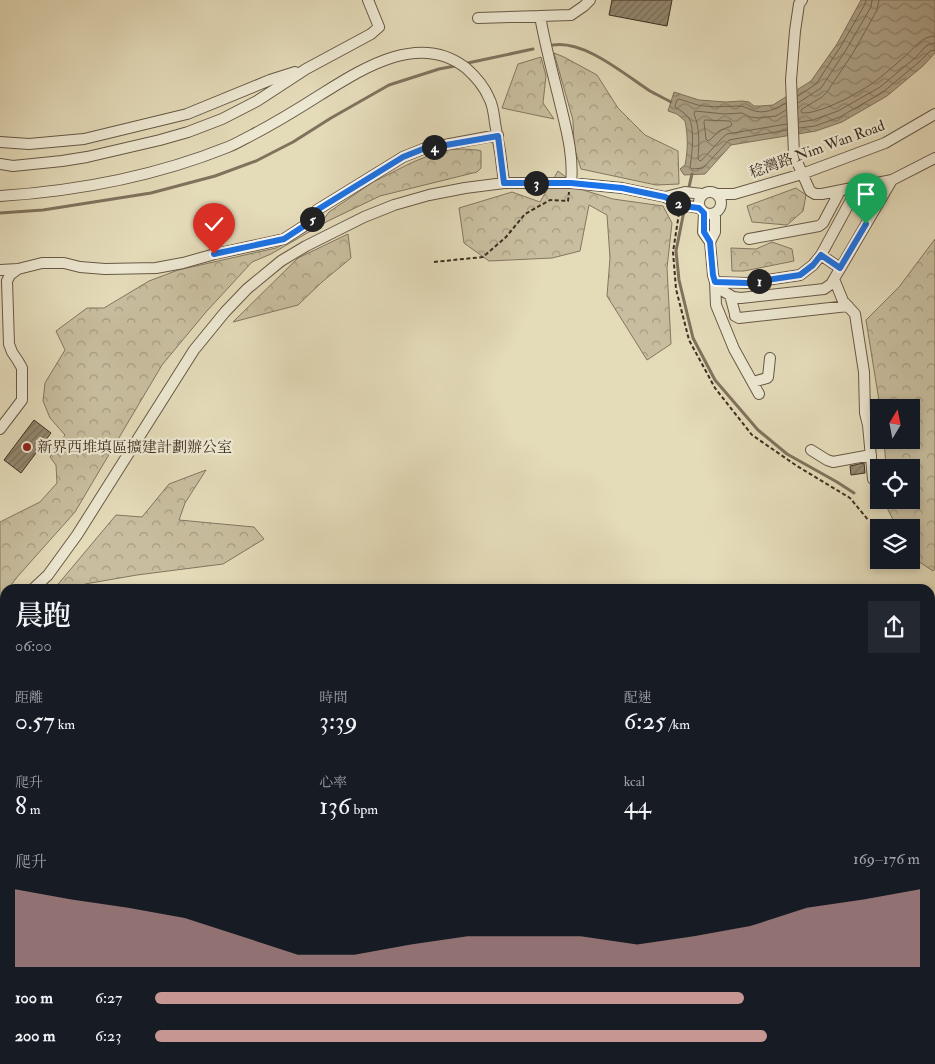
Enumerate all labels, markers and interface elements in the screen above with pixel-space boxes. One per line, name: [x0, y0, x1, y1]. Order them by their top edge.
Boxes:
street label: 稔灣路 Nim Wan Road: [747, 116, 888, 183]
pin: 4: [422, 134, 446, 160]
text: 4: [431, 139, 438, 156]
pin: 3: [524, 170, 548, 196]
pin: [845, 173, 887, 224]
text: 3: [534, 175, 539, 192]
icon: arrive: [852, 180, 880, 208]
pin: 2: [666, 190, 690, 216]
text: 2: [675, 195, 682, 212]
pin: [193, 203, 235, 254]
pin: 5: [300, 206, 324, 232]
icon: check: [200, 210, 228, 238]
text: 5: [309, 211, 316, 228]
pin: 1: [746, 268, 772, 294]
text: 1: [757, 273, 762, 290]
north arrow: [870, 399, 920, 449]
map controls: [870, 399, 920, 569]
place label: 新界西堆填區擴建計劃辦公室: [37, 438, 232, 457]
marker: 新界西堆填區擴建計劃辦公室: [21, 441, 33, 453]
button: locate: [870, 459, 920, 509]
button: layers: [870, 519, 920, 569]
text: 晨跑: [15, 599, 71, 634]
button: share: [868, 601, 920, 653]
text: 06:00: [15, 636, 52, 656]
text: 距離: [15, 689, 43, 706]
text: 時間: [319, 689, 347, 706]
text: 配速: [624, 689, 652, 706]
text: 0.57: [15, 706, 55, 737]
text: 3:39: [319, 706, 358, 737]
text: 6:25: [624, 706, 666, 737]
text: km: [55, 716, 75, 733]
text: /km: [666, 716, 690, 733]
text: kcal: [624, 773, 645, 790]
text: 爬升: [15, 774, 43, 791]
text: 心率: [319, 774, 347, 791]
text: 44: [624, 790, 651, 821]
text: 8: [15, 791, 27, 822]
text: 136: [319, 791, 350, 822]
text: m: [27, 801, 41, 818]
text: bpm: [350, 801, 378, 818]
text: 169–176 m: [853, 849, 920, 869]
text: 爬升: [15, 852, 47, 872]
text: 100 m: [15, 988, 53, 1008]
text: 6:27: [95, 988, 122, 1008]
text: 200 m: [15, 1026, 55, 1046]
text: 6:23: [95, 1026, 121, 1046]

